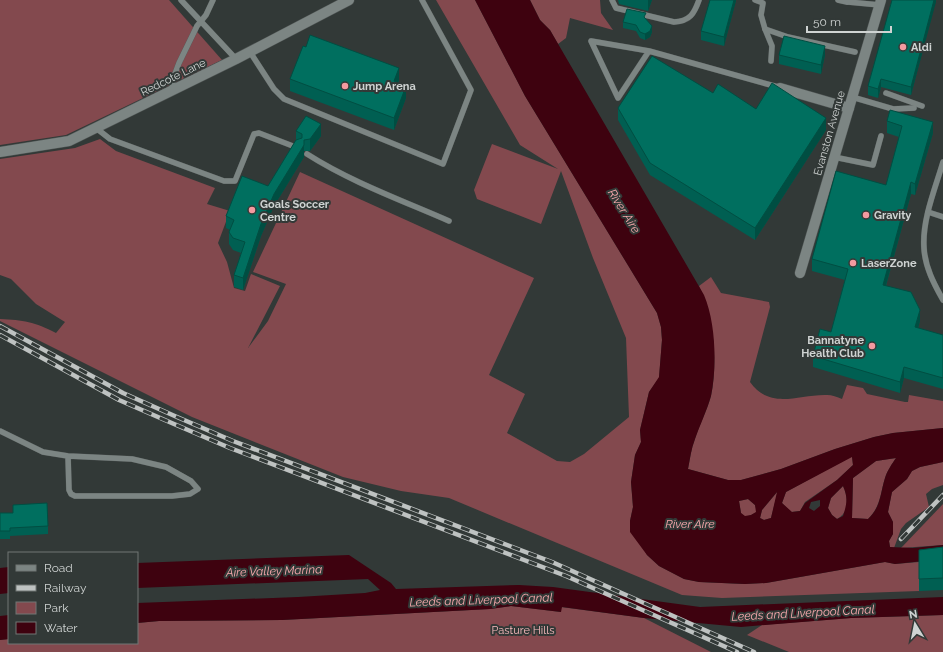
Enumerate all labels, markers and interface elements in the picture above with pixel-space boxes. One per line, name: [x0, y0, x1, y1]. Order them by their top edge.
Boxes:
scale bar: [807, 8, 891, 34]
text: 50 m: [813, 15, 841, 29]
place label: Aldi: [911, 41, 932, 54]
marker: Aldi: [898, 42, 908, 52]
street label: Redcote Lane: [139, 56, 208, 99]
place label: Jump Arena: [353, 80, 416, 93]
marker: Jump Arena: [340, 81, 350, 91]
street label: Evanston Avenue: [811, 89, 848, 177]
water label: River Aire: [605, 186, 643, 236]
place label: Goals Soccer Centre: [260, 198, 330, 224]
marker: Goals Soccer Centre: [247, 205, 257, 215]
place label: Gravity: [874, 209, 911, 222]
marker: Gravity: [861, 210, 871, 220]
place label: LaserZone: [861, 257, 917, 270]
marker: LaserZone: [848, 258, 858, 268]
place label: Bannatyne Health Club: [801, 334, 864, 360]
marker: Bannatyne Health Club: [867, 341, 877, 351]
water label: River Aire: [665, 517, 715, 531]
legend: [8, 552, 138, 644]
text: Road: [44, 561, 73, 575]
water label: Aire Valley Marina: [225, 562, 322, 580]
text: Railway: [44, 581, 87, 595]
water label: Leeds and Liverpool Canal: [409, 591, 553, 609]
text: Park: [44, 601, 69, 615]
water label: Leeds and Liverpool Canal: [731, 602, 875, 624]
north arrow: [895, 604, 935, 644]
text: N: [908, 608, 919, 622]
text: Water: [44, 621, 78, 635]
park label: Pasture Hills: [491, 624, 555, 637]

